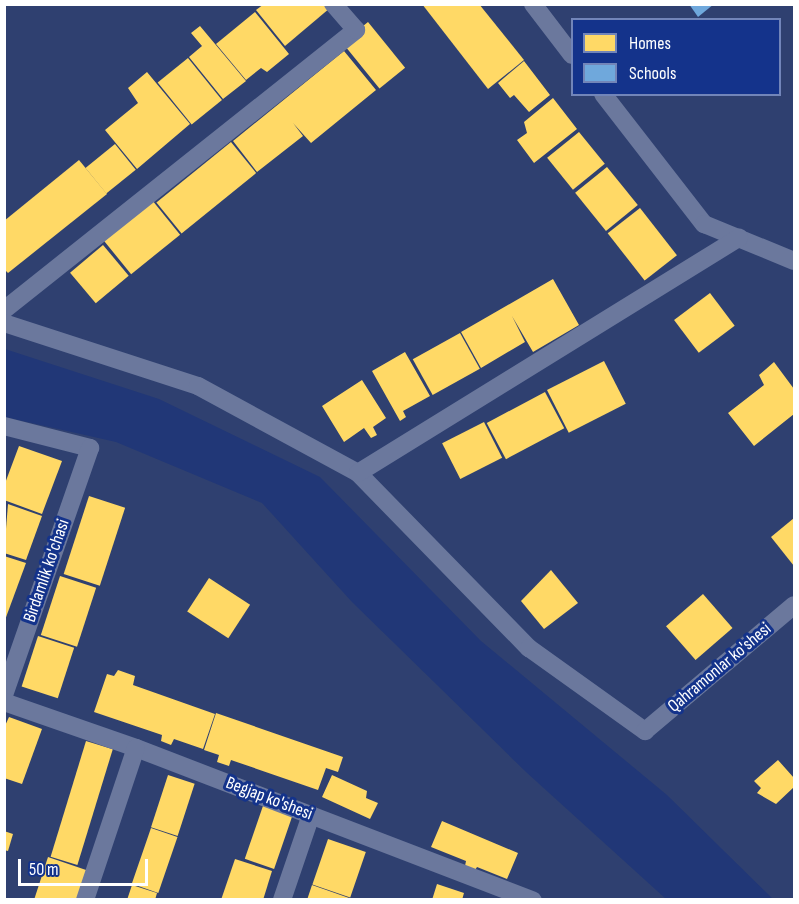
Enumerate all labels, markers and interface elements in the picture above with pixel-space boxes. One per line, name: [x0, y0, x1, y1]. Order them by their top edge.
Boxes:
legend: [571, 18, 781, 96]
text: Homes: [629, 33, 671, 54]
text: Schools: [629, 63, 676, 84]
street label: Birdamlik ko'chasi: [19, 517, 75, 625]
street label: Qahramonlar ko'shesi: [664, 618, 776, 718]
street label: Begjap ko'shesi: [222, 773, 316, 825]
scale bar: [21, 847, 152, 885]
text: 50 m: [29, 859, 59, 880]

